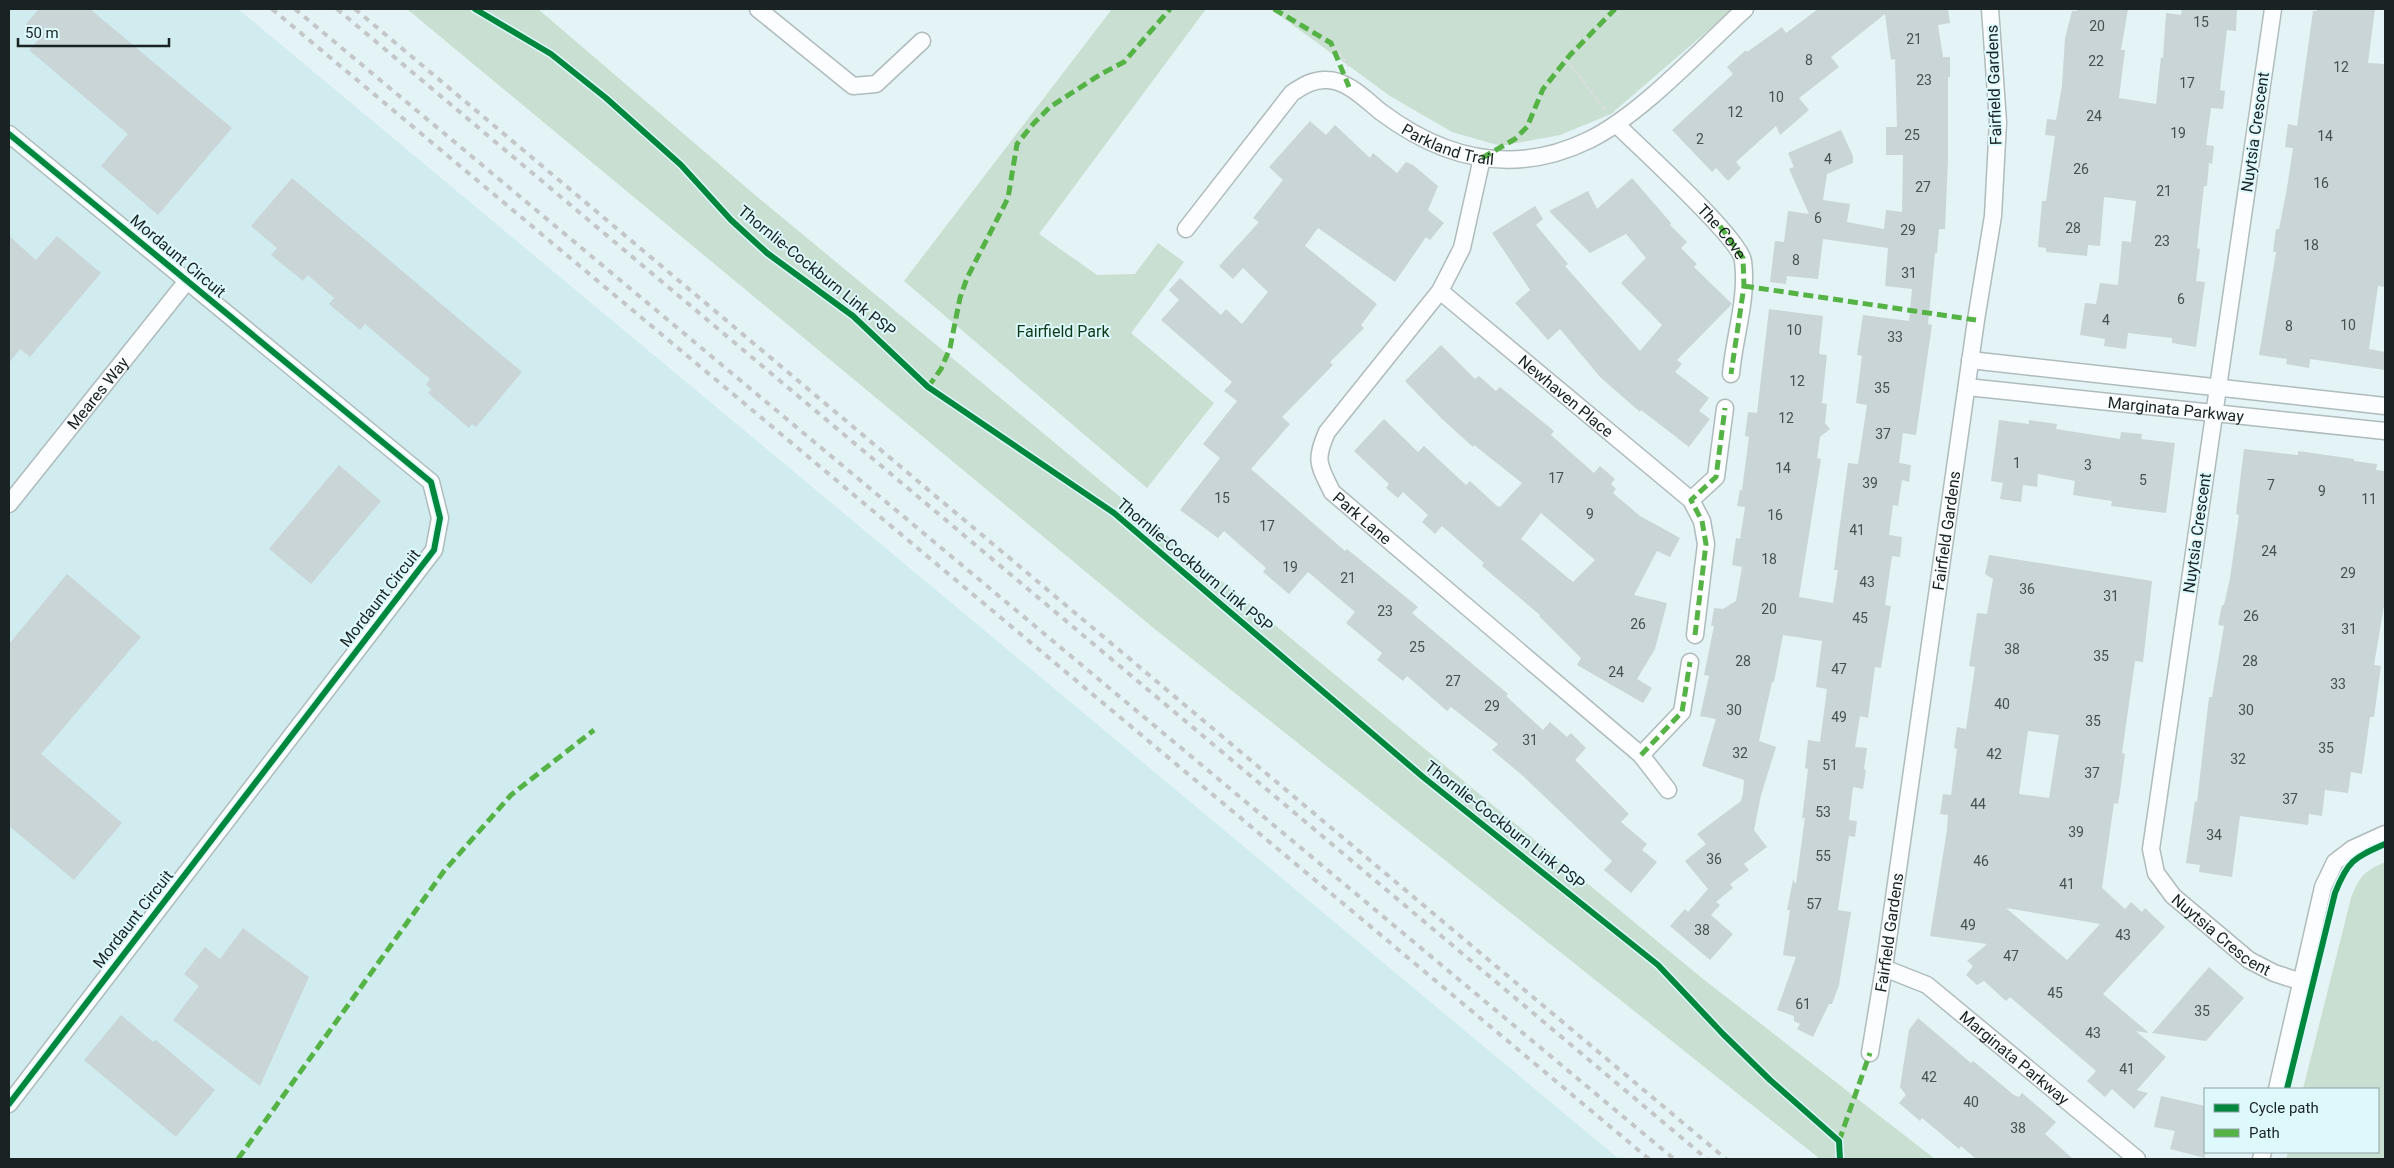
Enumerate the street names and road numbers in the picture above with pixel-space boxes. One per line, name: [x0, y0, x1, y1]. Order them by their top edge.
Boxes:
street label: Fairfield Gardens: [1982, 25, 2006, 145]
street label: Nuytsia Crescent: [2237, 71, 2273, 193]
street label: Parkland Trail: [1399, 119, 1495, 169]
street label: The Cove: [1694, 200, 1751, 262]
street label: Thornlie-Cockburn Link PSP: [734, 201, 900, 341]
street label: Mordaunt Circuit: [126, 211, 230, 301]
street label: Newhaven Place: [1515, 351, 1617, 441]
street label: Meares Way: [63, 353, 132, 433]
street label: Marginata Parkway: [2107, 392, 2245, 426]
street label: Fairfield Gardens: [1928, 470, 1964, 591]
street label: Nuytsia Crescent: [2179, 472, 2215, 594]
street label: Park Lane: [1329, 488, 1396, 548]
street label: Thornlie-Cockburn Link PSP: [1113, 494, 1277, 636]
street label: Mordaunt Circuit: [336, 545, 424, 651]
street label: Thornlie-Cockburn Link PSP: [1421, 757, 1589, 893]
street label: Mordaunt Circuit: [89, 866, 177, 972]
street label: Fairfield Gardens: [1871, 872, 1907, 994]
street label: Nuytsia Crescent: [2168, 890, 2274, 979]
street label: Marginata Parkway: [1956, 1007, 2074, 1109]

